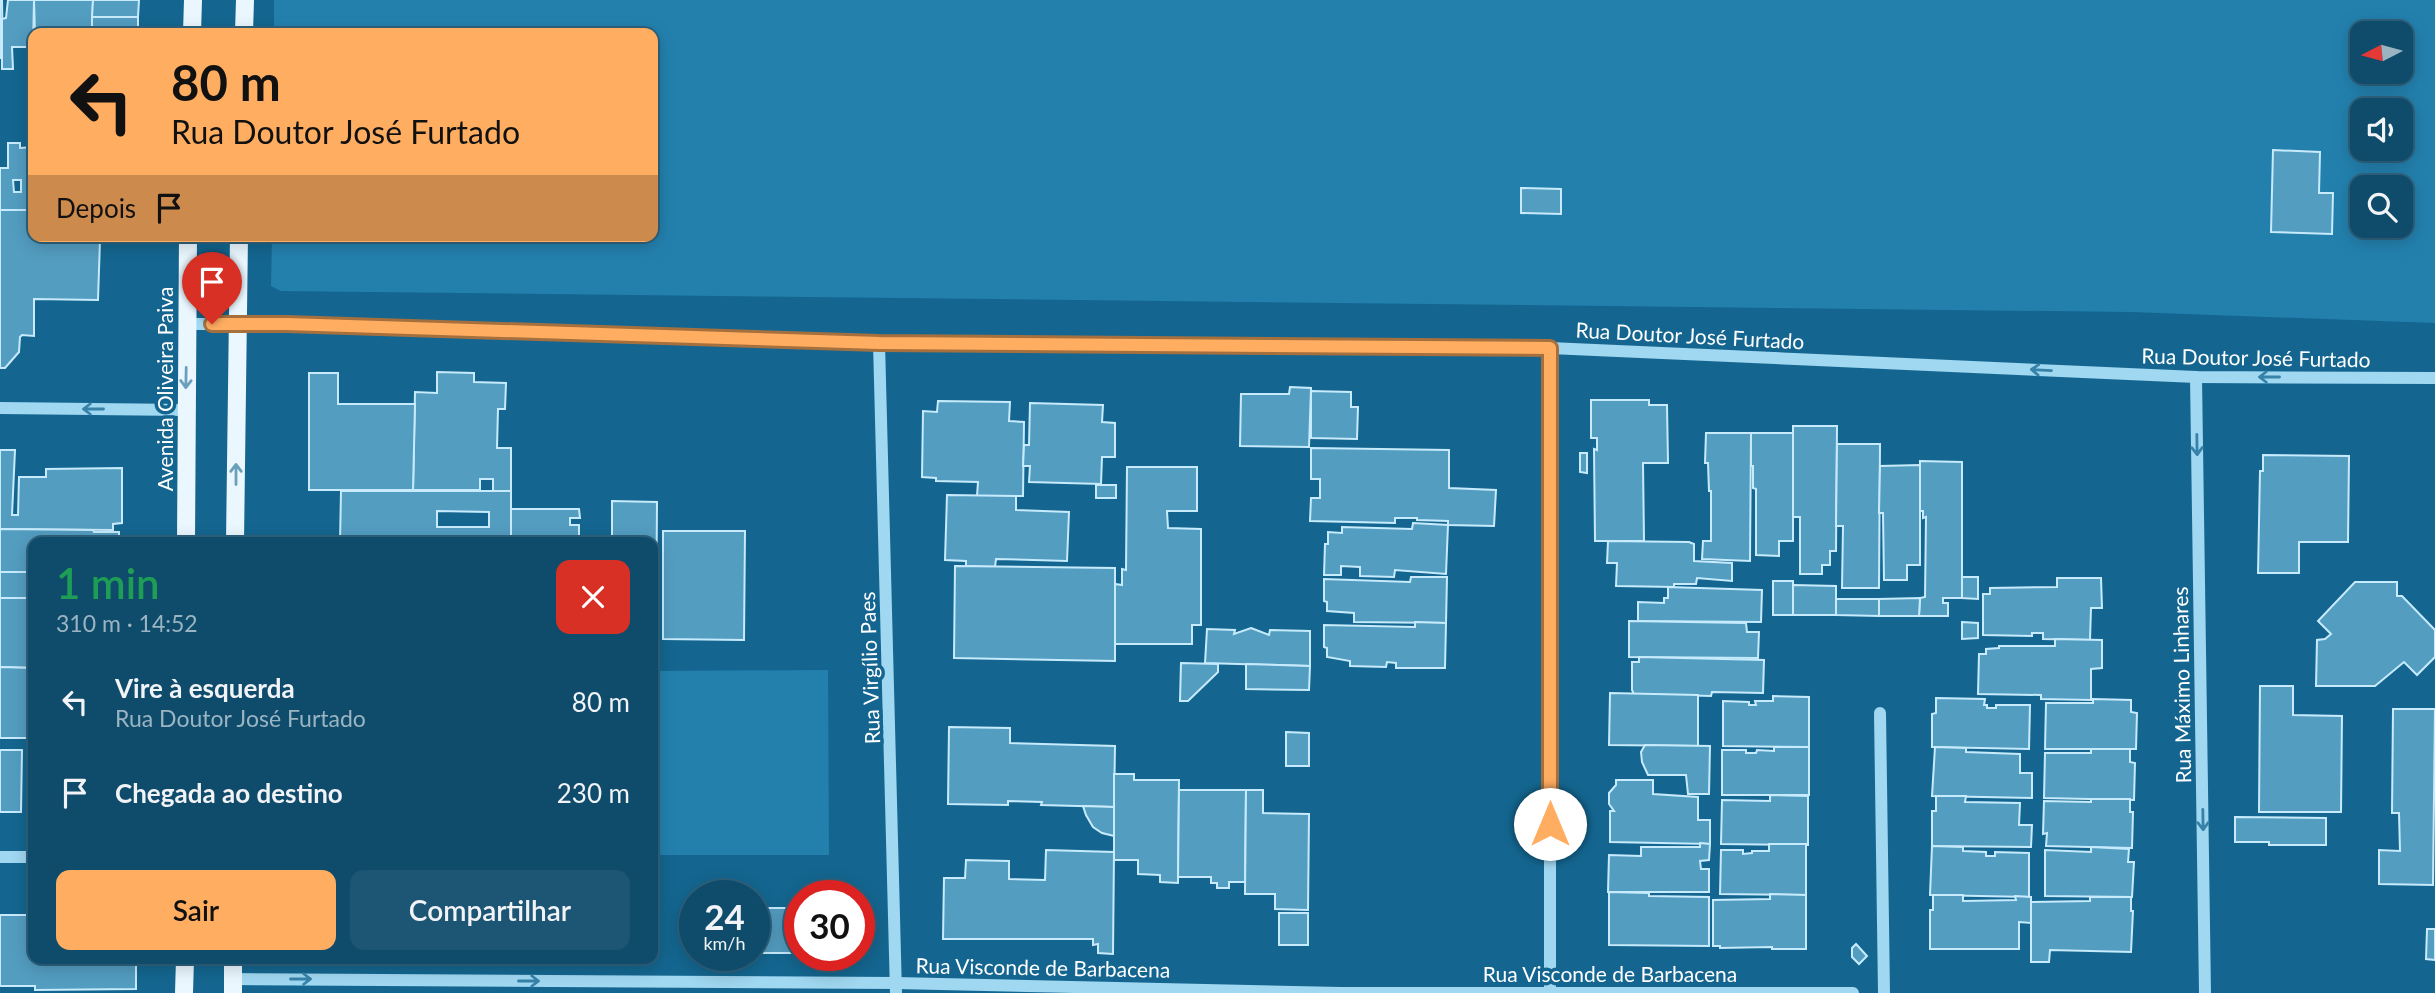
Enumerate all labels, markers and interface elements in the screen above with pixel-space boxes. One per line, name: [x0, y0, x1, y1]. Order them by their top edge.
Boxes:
north arrow: [2350, 21, 2413, 84]
map controls: [2350, 21, 2413, 238]
text: 80 m: [171, 53, 281, 111]
icon: left: [56, 56, 147, 147]
button: sound: [2350, 98, 2413, 161]
text: Rua Doutor José Furtado: [171, 112, 520, 151]
button: search: [2350, 175, 2413, 238]
icon: arrive: [150, 189, 188, 227]
text: Depois: [56, 192, 136, 224]
pin: [182, 252, 242, 324]
icon: arrive: [193, 263, 231, 301]
street label: Avenida Oliveira Paiva: [152, 287, 177, 491]
street label: Rua Doutor José Furtado: [1575, 317, 1805, 353]
street label: Rua Doutor José Furtado: [2141, 343, 2371, 371]
one-way arrow: [2031, 363, 2053, 376]
one-way arrow: [179, 366, 193, 389]
one-way arrow: [2258, 370, 2281, 384]
one-way arrow: [81, 402, 104, 416]
one-way arrow: [2190, 433, 2203, 456]
one-way arrow: [229, 463, 243, 486]
text: 1 min: [56, 558, 160, 608]
button: close: [556, 560, 630, 634]
street label: Rua Máximo Linhares: [2167, 586, 2195, 784]
street label: Rua Virgílio Paes: [854, 591, 884, 745]
text: 310 m · 14:52: [56, 609, 198, 637]
text: Vire à esquerda: [115, 672, 295, 704]
icon: left: [56, 683, 94, 721]
text: 80 m: [572, 686, 630, 718]
text: Rua Doutor José Furtado: [115, 704, 366, 732]
icon: arrive: [56, 774, 94, 812]
text: Chegada ao destino: [115, 777, 343, 809]
text: 230 m: [557, 777, 630, 809]
position arrow: [1513, 787, 1587, 861]
one-way arrow: [2196, 808, 2209, 831]
button: Sair: [56, 870, 336, 950]
button: Compartilhar: [350, 870, 630, 950]
speed limit sign: 30: [784, 880, 875, 971]
text: 24: [704, 895, 745, 937]
text: km/h: [703, 932, 746, 954]
street label: Rua Visconde de Barbacena: [916, 952, 1170, 982]
street label: Rua Visconde de Barbacena: [1483, 961, 1737, 986]
one-way arrow: [289, 972, 312, 986]
one-way arrow: [517, 974, 540, 987]

